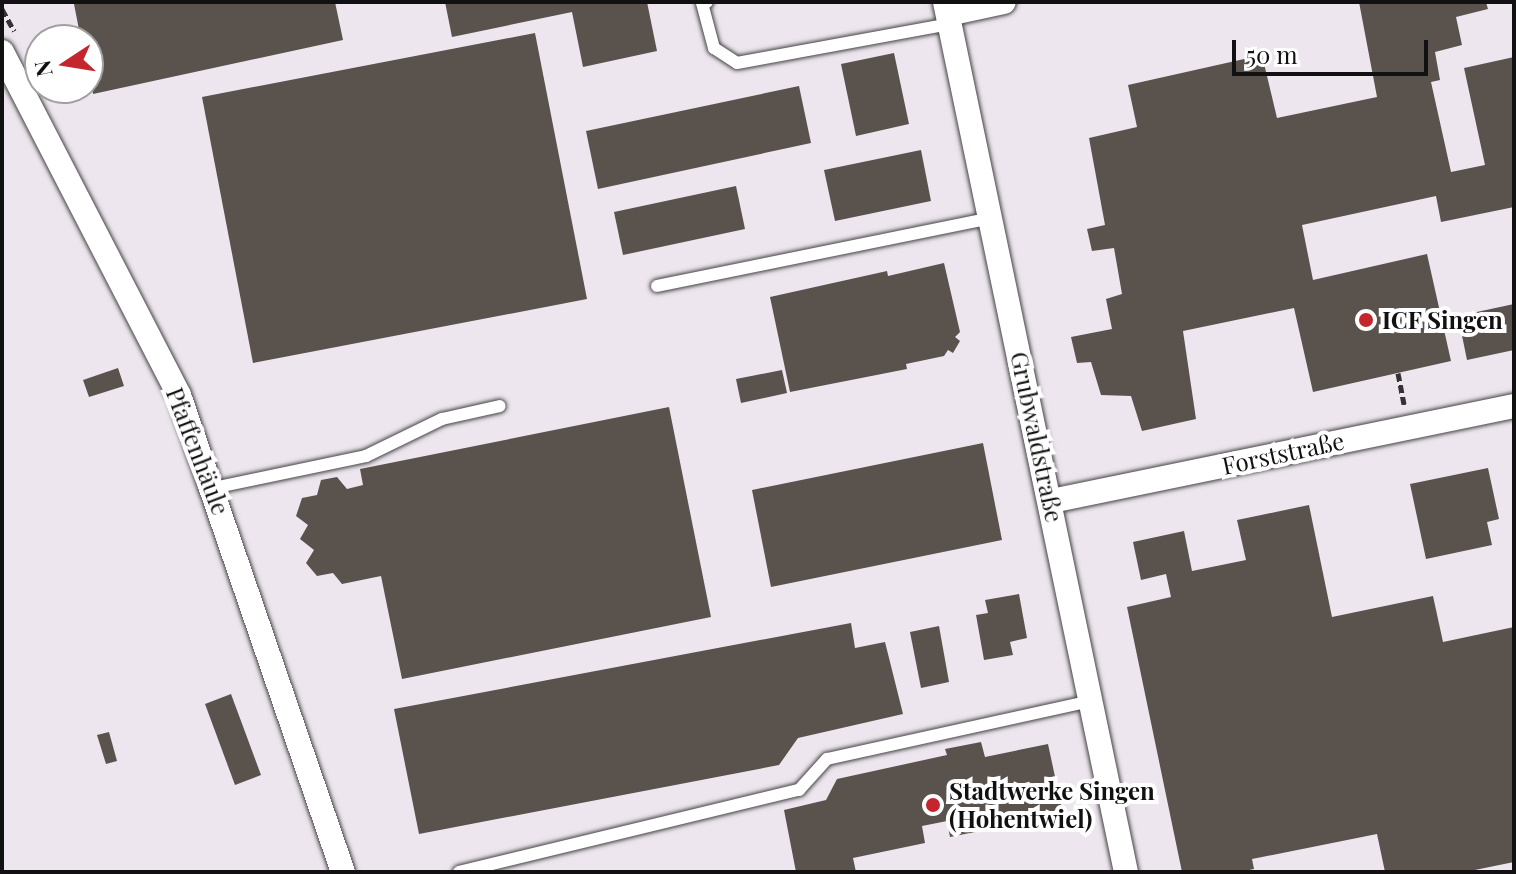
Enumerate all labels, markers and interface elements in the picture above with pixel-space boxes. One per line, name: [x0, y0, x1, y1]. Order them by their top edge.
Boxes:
north arrow: [24, 24, 104, 104]
scale bar: [1236, 24, 1432, 74]
text: 50 m: [1246, 38, 1298, 70]
text: N: [26, 58, 59, 79]
place label: ICF Singen: [1382, 306, 1503, 334]
marker: ICF Singen: [1357, 311, 1375, 329]
street label: Grubwaldstraße: [1005, 349, 1069, 525]
street label: Pfaffenhäule: [161, 383, 235, 519]
street label: Forststraße: [1219, 426, 1347, 480]
place label: Stadtwerke Singen (Hohentwiel): [949, 777, 1155, 833]
marker: Stadtwerke Singen (Hohentwiel): [924, 796, 942, 814]

